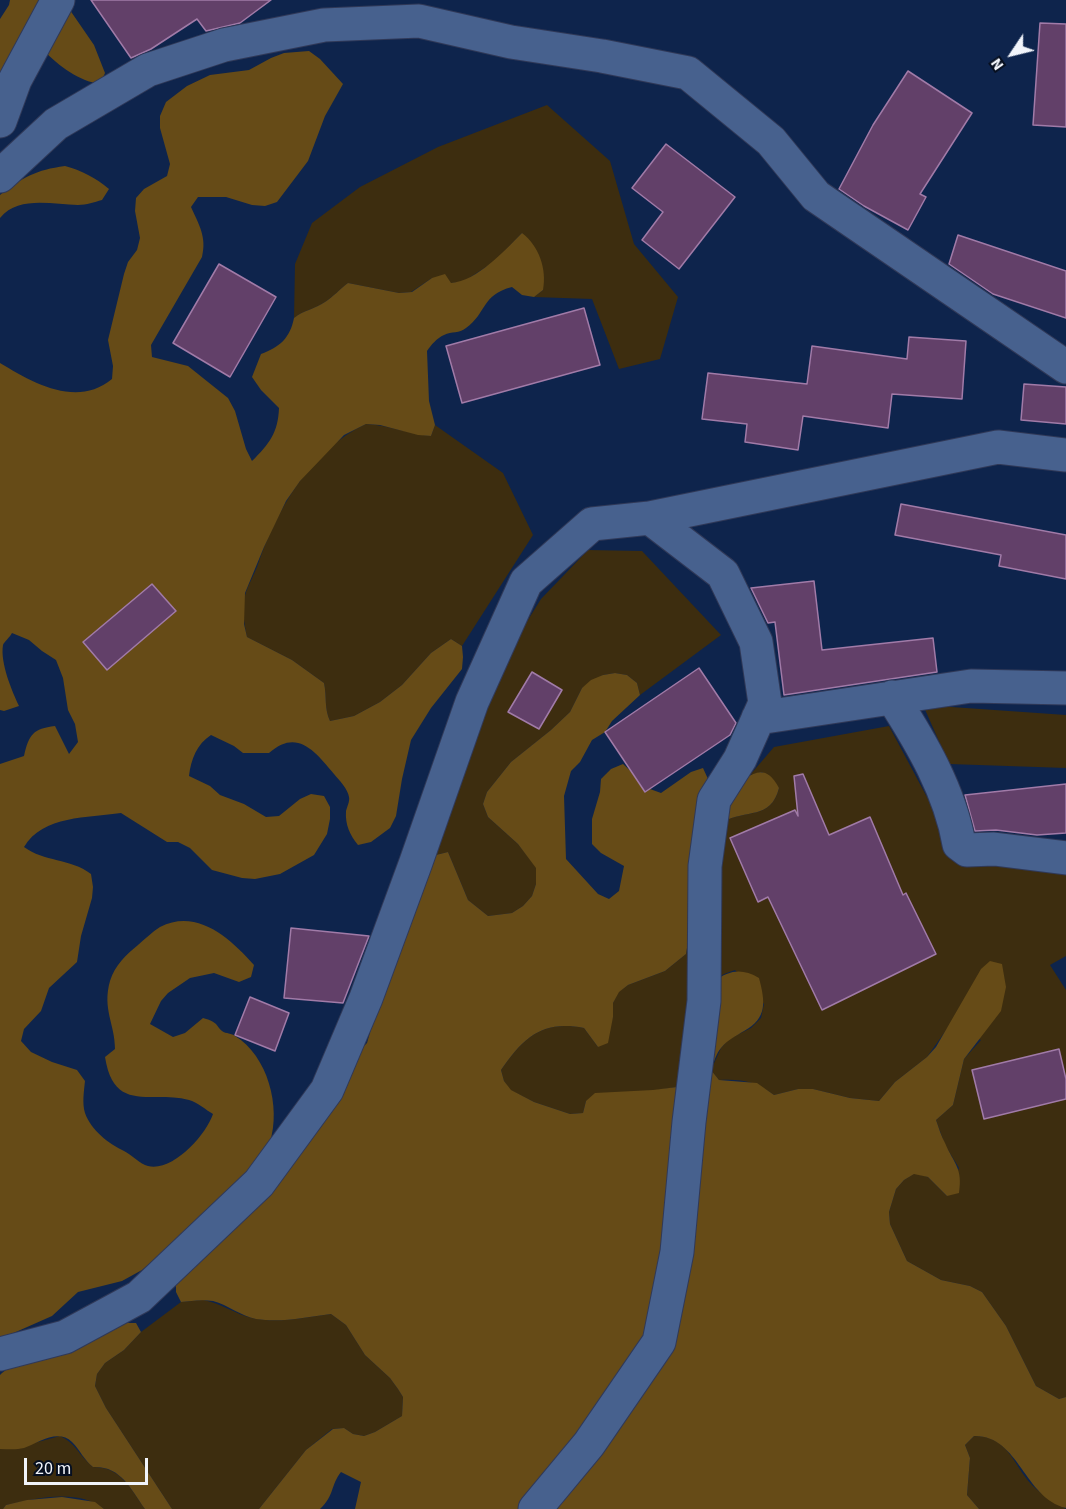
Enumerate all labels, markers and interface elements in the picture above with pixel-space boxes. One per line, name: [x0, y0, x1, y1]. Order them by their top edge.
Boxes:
north arrow: [982, 24, 1042, 84]
text: N: [985, 54, 1009, 75]
scale bar: [27, 1446, 152, 1484]
text: 20 m: [35, 1456, 71, 1481]

